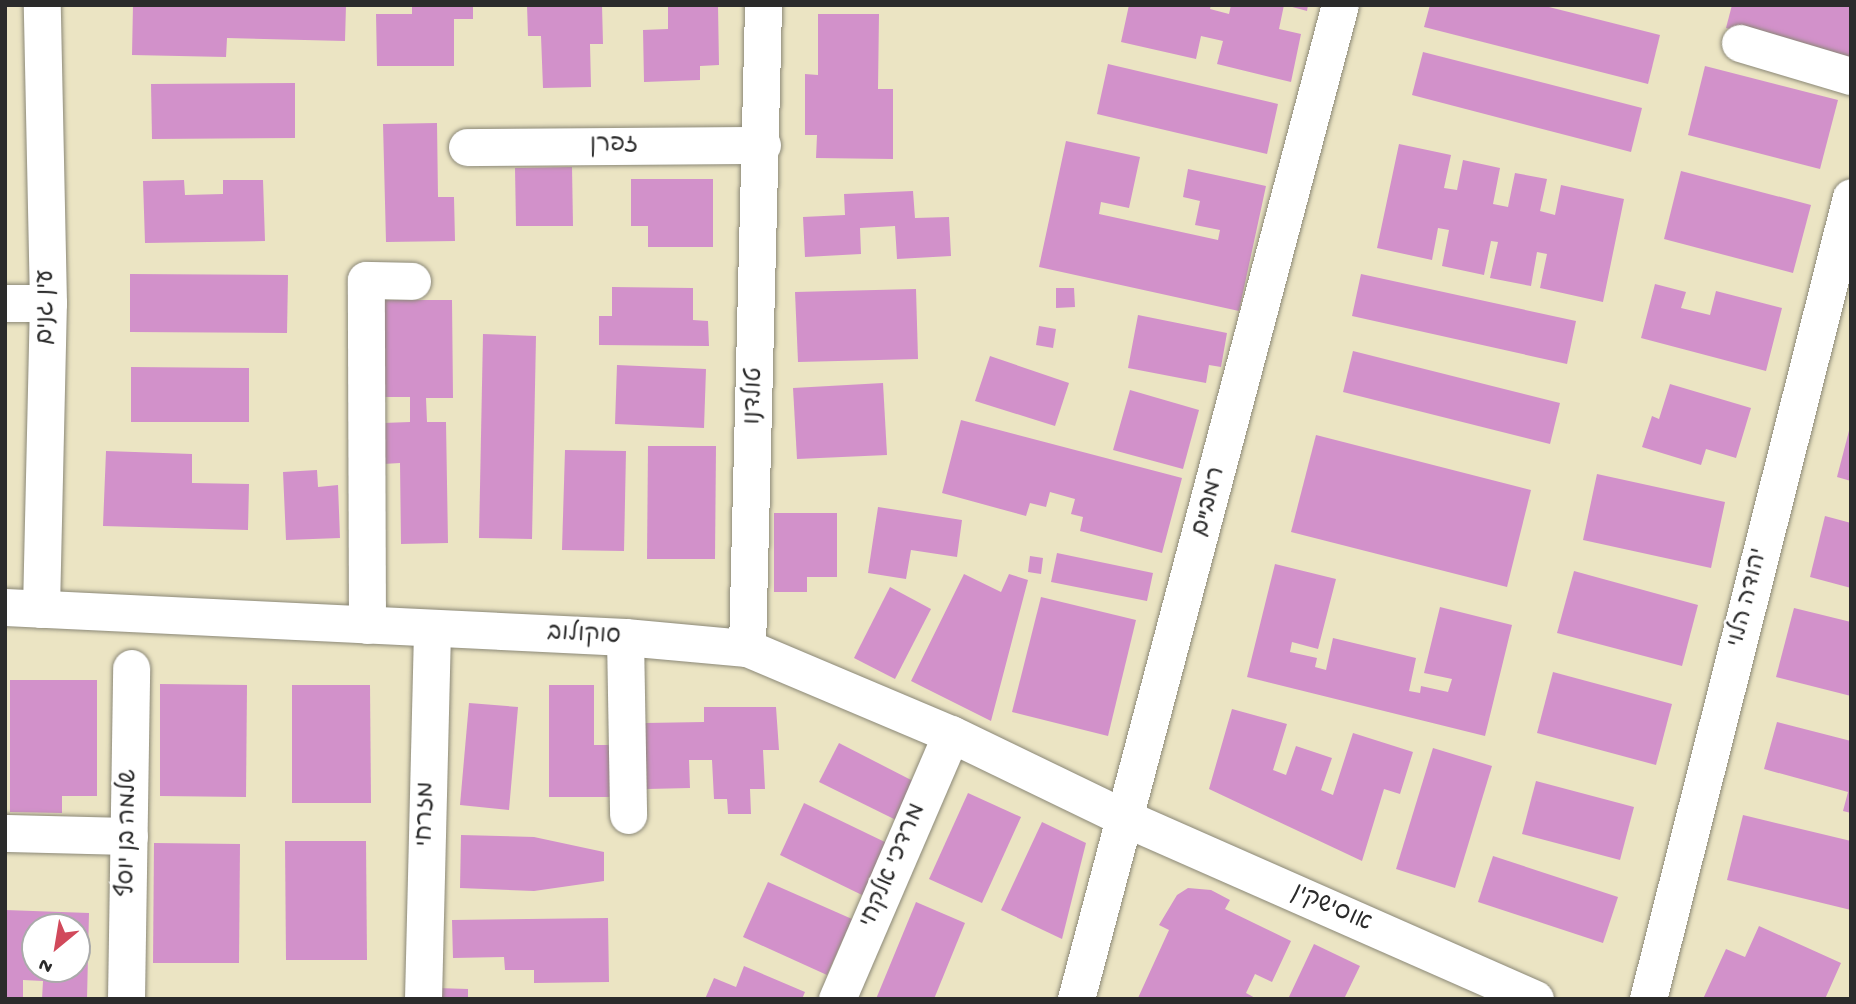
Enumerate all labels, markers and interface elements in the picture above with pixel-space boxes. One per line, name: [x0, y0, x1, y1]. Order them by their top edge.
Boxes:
street label: זפרן: [590, 131, 638, 161]
street label: עין גנים: [33, 269, 61, 345]
street label: טולדנו: [740, 367, 770, 425]
street label: רמב"ם: [1187, 464, 1233, 540]
street label: יהודה הלוי: [1723, 545, 1775, 651]
street label: סוקולוב: [547, 620, 621, 652]
street label: שלמה בן יוסף: [113, 769, 145, 897]
street label: מזרחי: [412, 781, 442, 847]
street label: מרדכי אלקחי: [855, 799, 933, 933]
street label: אוסישקין: [1287, 879, 1375, 939]
north arrow: [21, 913, 91, 983]
text: N: [35, 952, 57, 978]

